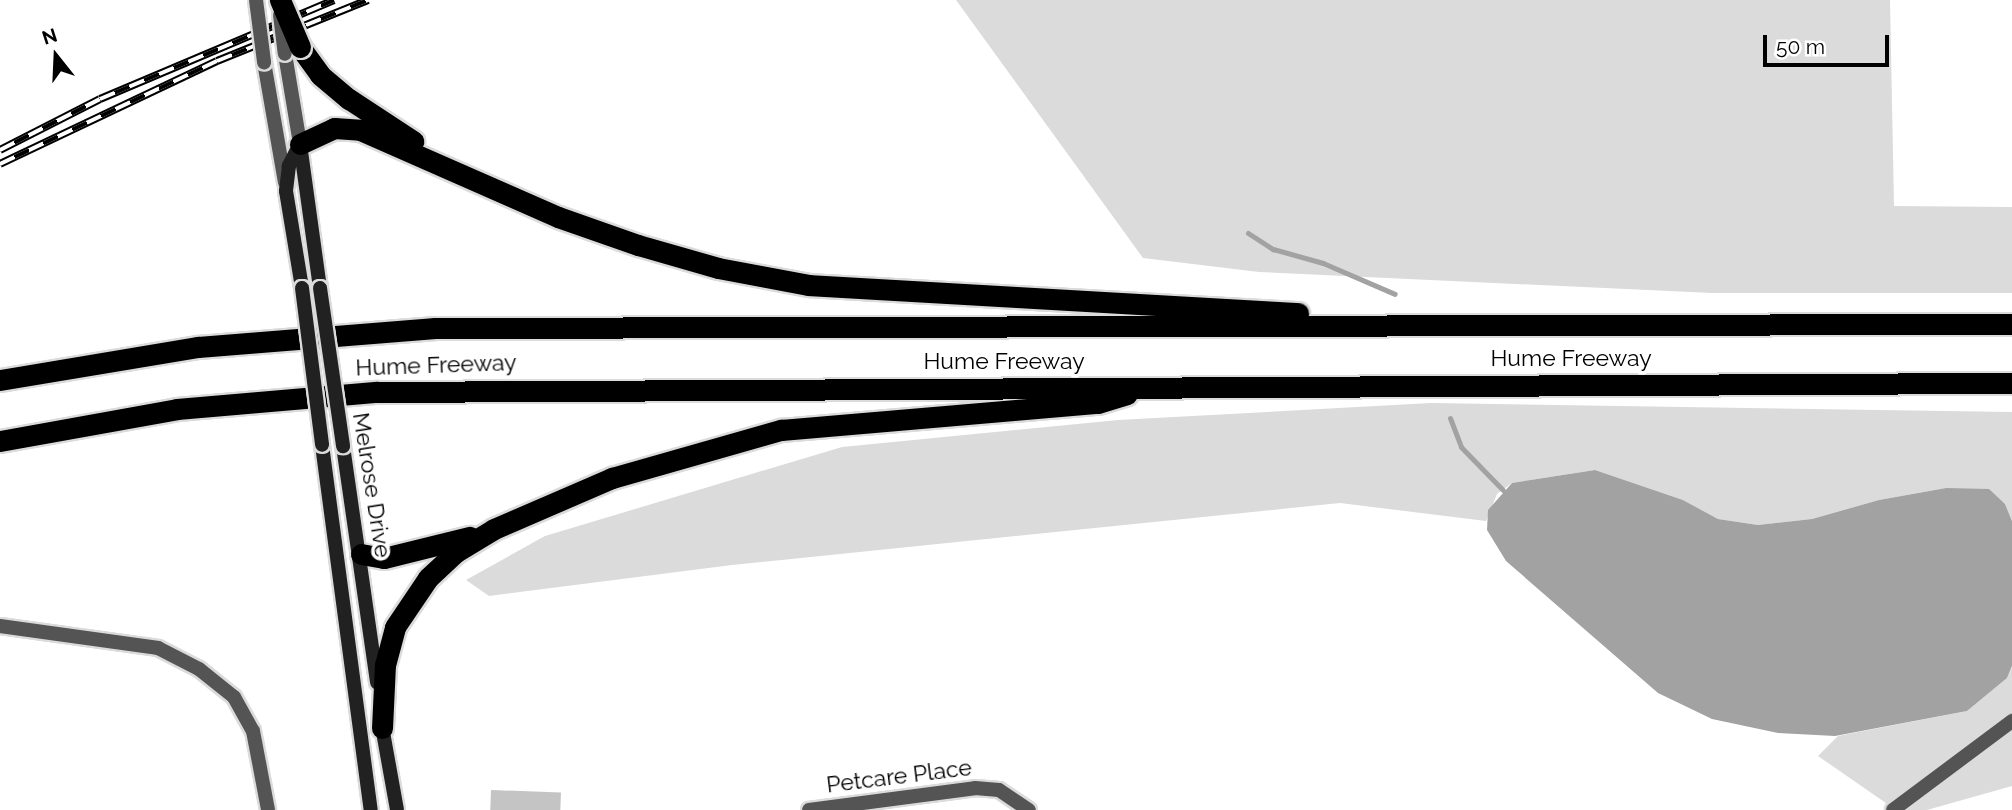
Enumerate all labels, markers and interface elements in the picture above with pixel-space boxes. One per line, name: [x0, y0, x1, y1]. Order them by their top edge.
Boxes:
north arrow: [21, 21, 91, 91]
scale bar: [1767, 21, 1893, 65]
text: N: [39, 23, 60, 49]
text: 50 m: [1776, 34, 1825, 59]
street label: Hume Freeway: [1490, 344, 1652, 372]
street label: Hume Freeway: [923, 347, 1085, 375]
street label: Hume Freeway: [355, 348, 517, 382]
street label: Melrose Drive: [347, 411, 397, 559]
street label: Petcare Place: [825, 753, 973, 799]

